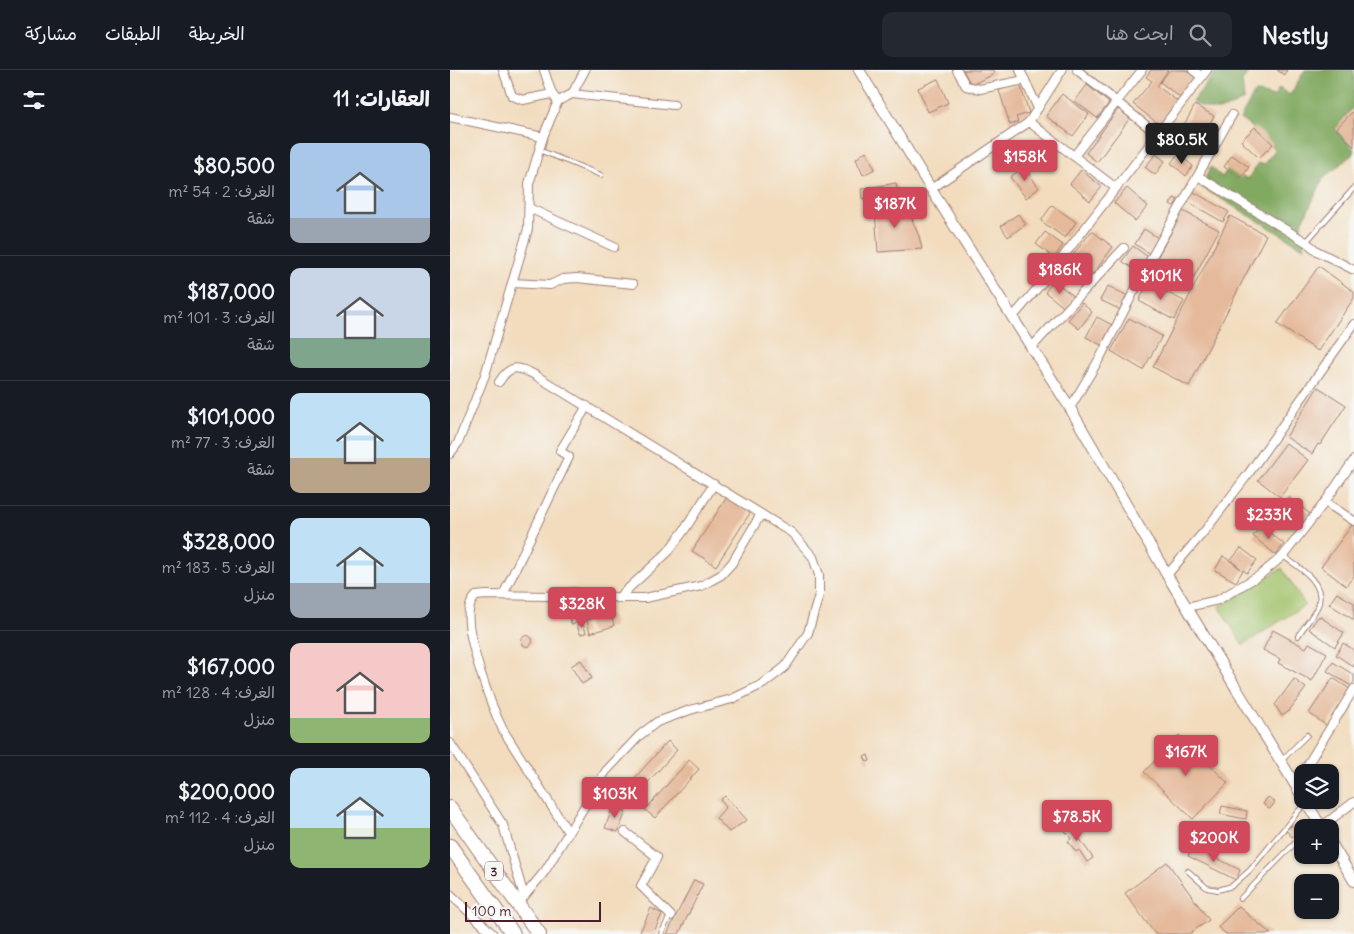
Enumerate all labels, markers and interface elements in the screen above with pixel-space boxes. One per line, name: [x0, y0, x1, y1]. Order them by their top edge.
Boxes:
search box: [882, 12, 1232, 57]
text: Nestly: [1262, 20, 1329, 50]
text: ابحث هنا: [1106, 21, 1174, 45]
icon: search: [1186, 21, 1214, 49]
text: مشاركة: [25, 22, 77, 45]
text: الطبقات: [105, 22, 161, 45]
text: الخريطة: [189, 22, 245, 45]
text: العقارات: 11: [333, 85, 430, 112]
icon: filters: [20, 86, 48, 114]
pin: $80.5K: [1141, 122, 1223, 165]
text: $80.5K: [1156, 129, 1208, 149]
pin: $158K: [990, 140, 1060, 182]
text: $158K: [1003, 146, 1047, 166]
text: $80,500: [193, 152, 275, 179]
icon: home: [330, 163, 390, 223]
text: الغرف: 2 · 54 m²: [168, 181, 275, 201]
pin: $187K: [860, 186, 930, 229]
text: $187K: [874, 193, 916, 213]
text: شقة: [247, 208, 275, 228]
pin: $186K: [1025, 252, 1095, 295]
pin: $101K: [1126, 258, 1196, 301]
text: $186K: [1038, 259, 1082, 279]
text: $101K: [1140, 265, 1182, 285]
text: $187,000: [187, 278, 275, 305]
icon: home: [330, 288, 390, 348]
text: الغرف: 3 · 101 m²: [163, 307, 275, 327]
text: شقة: [247, 334, 275, 354]
text: $101,000: [187, 403, 275, 430]
icon: home: [330, 413, 390, 473]
text: الغرف: 3 · 77 m²: [171, 432, 275, 452]
text: شقة: [247, 459, 275, 479]
pin: $233K: [1234, 498, 1304, 540]
text: $233K: [1246, 504, 1292, 524]
text: $328,000: [182, 528, 275, 555]
icon: home: [330, 538, 390, 598]
text: الغرف: 5 · 183 m²: [162, 557, 275, 577]
text: منزل: [243, 584, 275, 604]
pin: $328K: [547, 586, 617, 629]
text: $328K: [559, 593, 605, 613]
text: $167,000: [187, 653, 275, 680]
icon: home: [330, 663, 390, 723]
text: الغرف: 4 · 128 m²: [162, 682, 275, 702]
text: منزل: [243, 709, 275, 729]
pin: $167K: [1151, 734, 1221, 777]
text: $167K: [1165, 741, 1207, 761]
map controls: [1294, 764, 1339, 919]
button: layers: [1294, 764, 1339, 809]
pin: $103K: [580, 776, 650, 819]
text: $200,000: [178, 778, 275, 805]
text: $103K: [593, 783, 637, 803]
icon: home: [330, 788, 390, 848]
pin: $78.5K: [1036, 800, 1118, 842]
text: $78.5K: [1053, 806, 1101, 826]
text: الغرف: 4 · 112 m²: [165, 807, 275, 827]
button: +: [1294, 819, 1339, 864]
pin: $200K: [1179, 820, 1249, 863]
text: $200K: [1190, 827, 1238, 847]
text: منزل: [243, 834, 275, 854]
road number: 3: [485, 861, 503, 880]
button: −: [1294, 874, 1339, 919]
scale bar: [465, 899, 601, 922]
text: 100 m: [472, 902, 512, 920]

